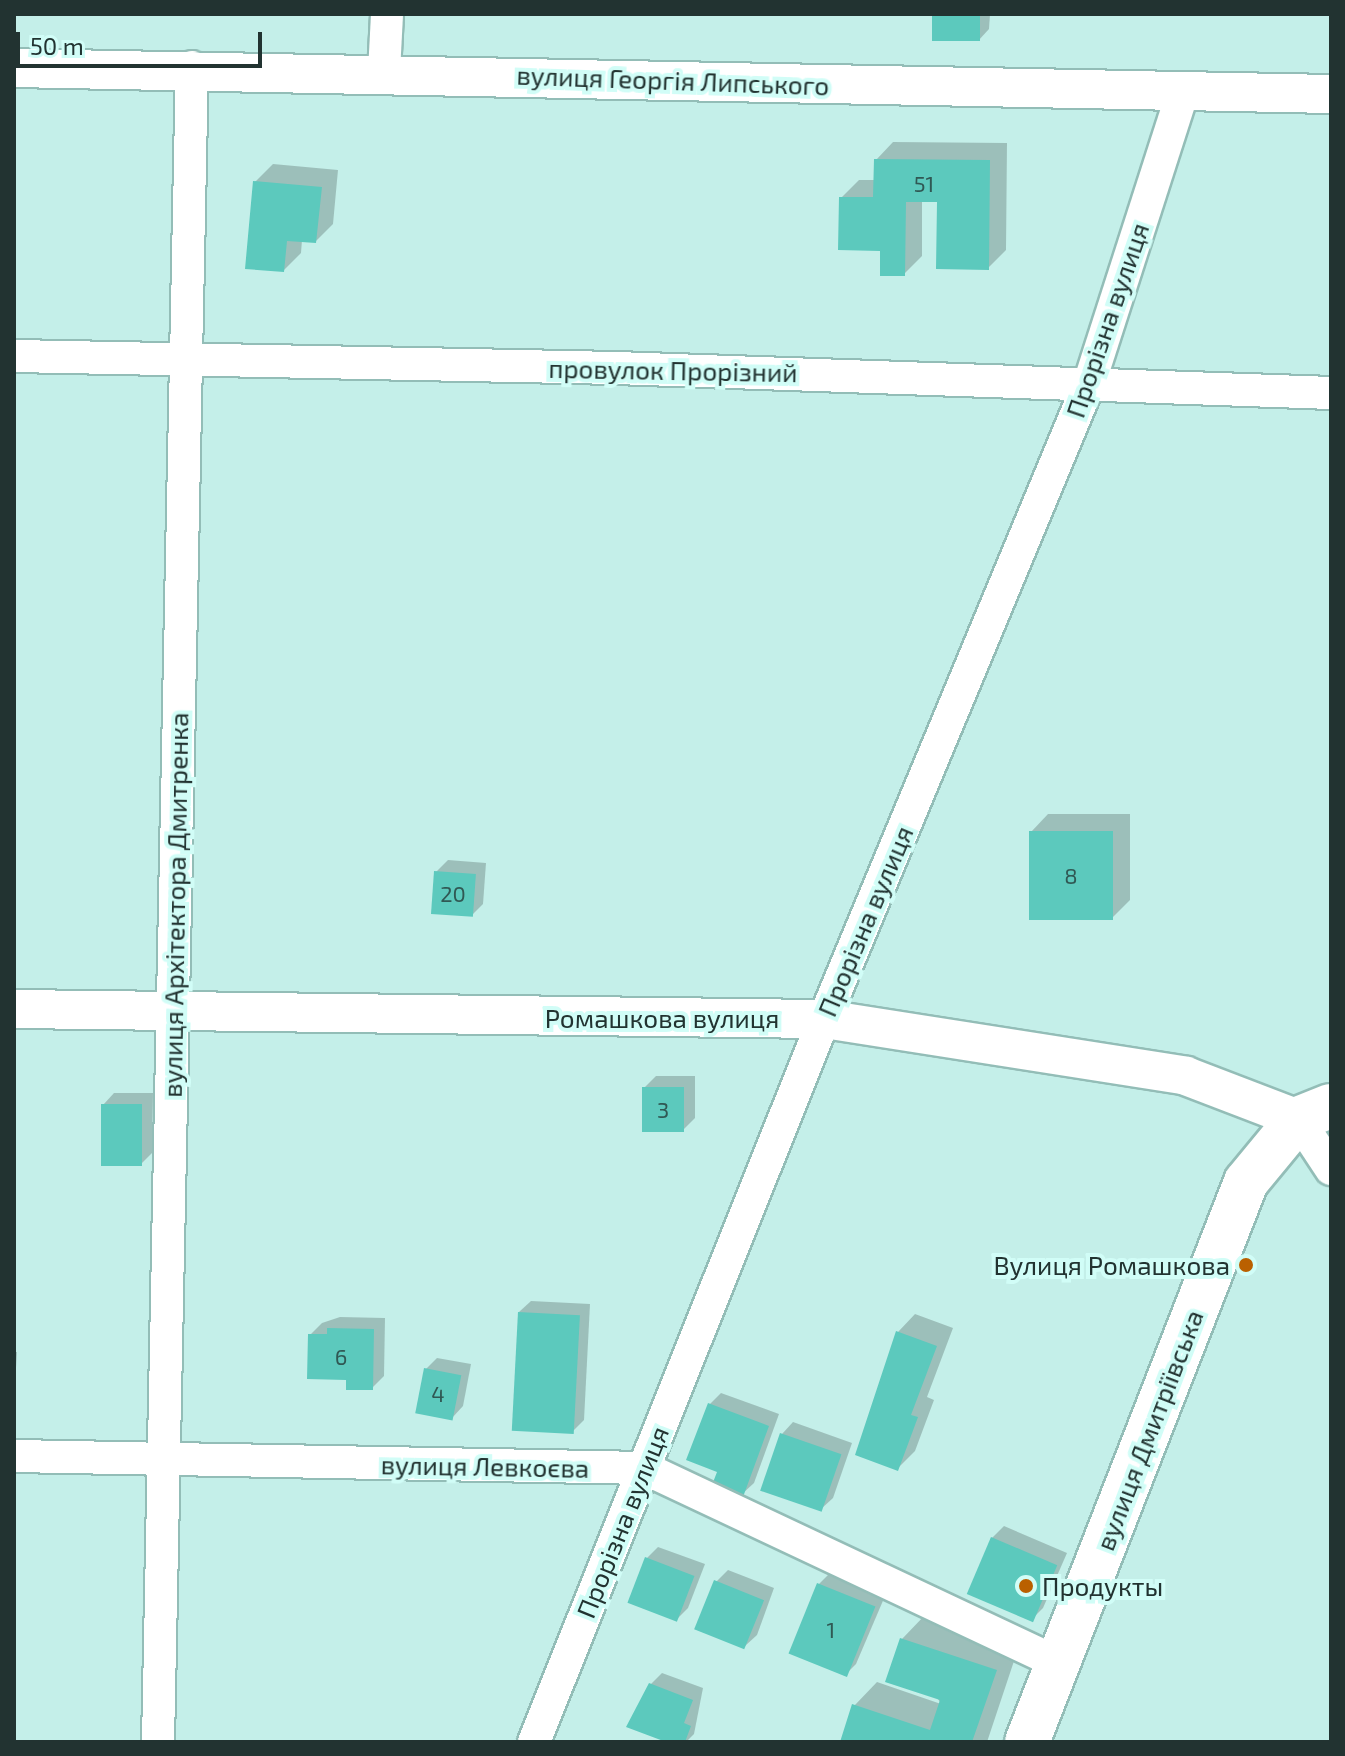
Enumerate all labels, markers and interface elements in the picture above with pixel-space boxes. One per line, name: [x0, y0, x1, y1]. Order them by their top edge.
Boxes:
scale bar: [20, 16, 266, 66]
text: 50 m: [30, 31, 84, 60]
street label: вулиця Георгія Липського: [516, 59, 830, 101]
house number: 51: [914, 171, 934, 197]
street label: Прорізна вулиця: [1059, 219, 1155, 421]
street label: провулок Прорізний: [548, 352, 798, 388]
street label: вулиця Архітектора Дмитренка: [156, 712, 194, 1098]
street label: Прорізна вулиця: [811, 821, 919, 1021]
house number: 8: [1064, 863, 1078, 889]
house number: 20: [440, 881, 466, 907]
street label: Ромашкова вулиця: [545, 1002, 779, 1034]
house number: 3: [657, 1097, 669, 1123]
place label: Вулиця Ромашкова: [993, 1249, 1230, 1281]
marker: Вулиця Ромашкова: [1237, 1256, 1255, 1274]
street label: вулиця Дмитріївська: [1089, 1305, 1209, 1555]
house number: 6: [335, 1344, 347, 1370]
house number: 4: [431, 1381, 445, 1407]
street label: Прорізна вулиця: [569, 1422, 675, 1622]
street label: вулиця Левкоєва: [381, 1449, 589, 1483]
place label: Продукты: [1042, 1570, 1163, 1602]
marker: Продукты: [1017, 1577, 1035, 1595]
house number: 1: [827, 1617, 835, 1643]

